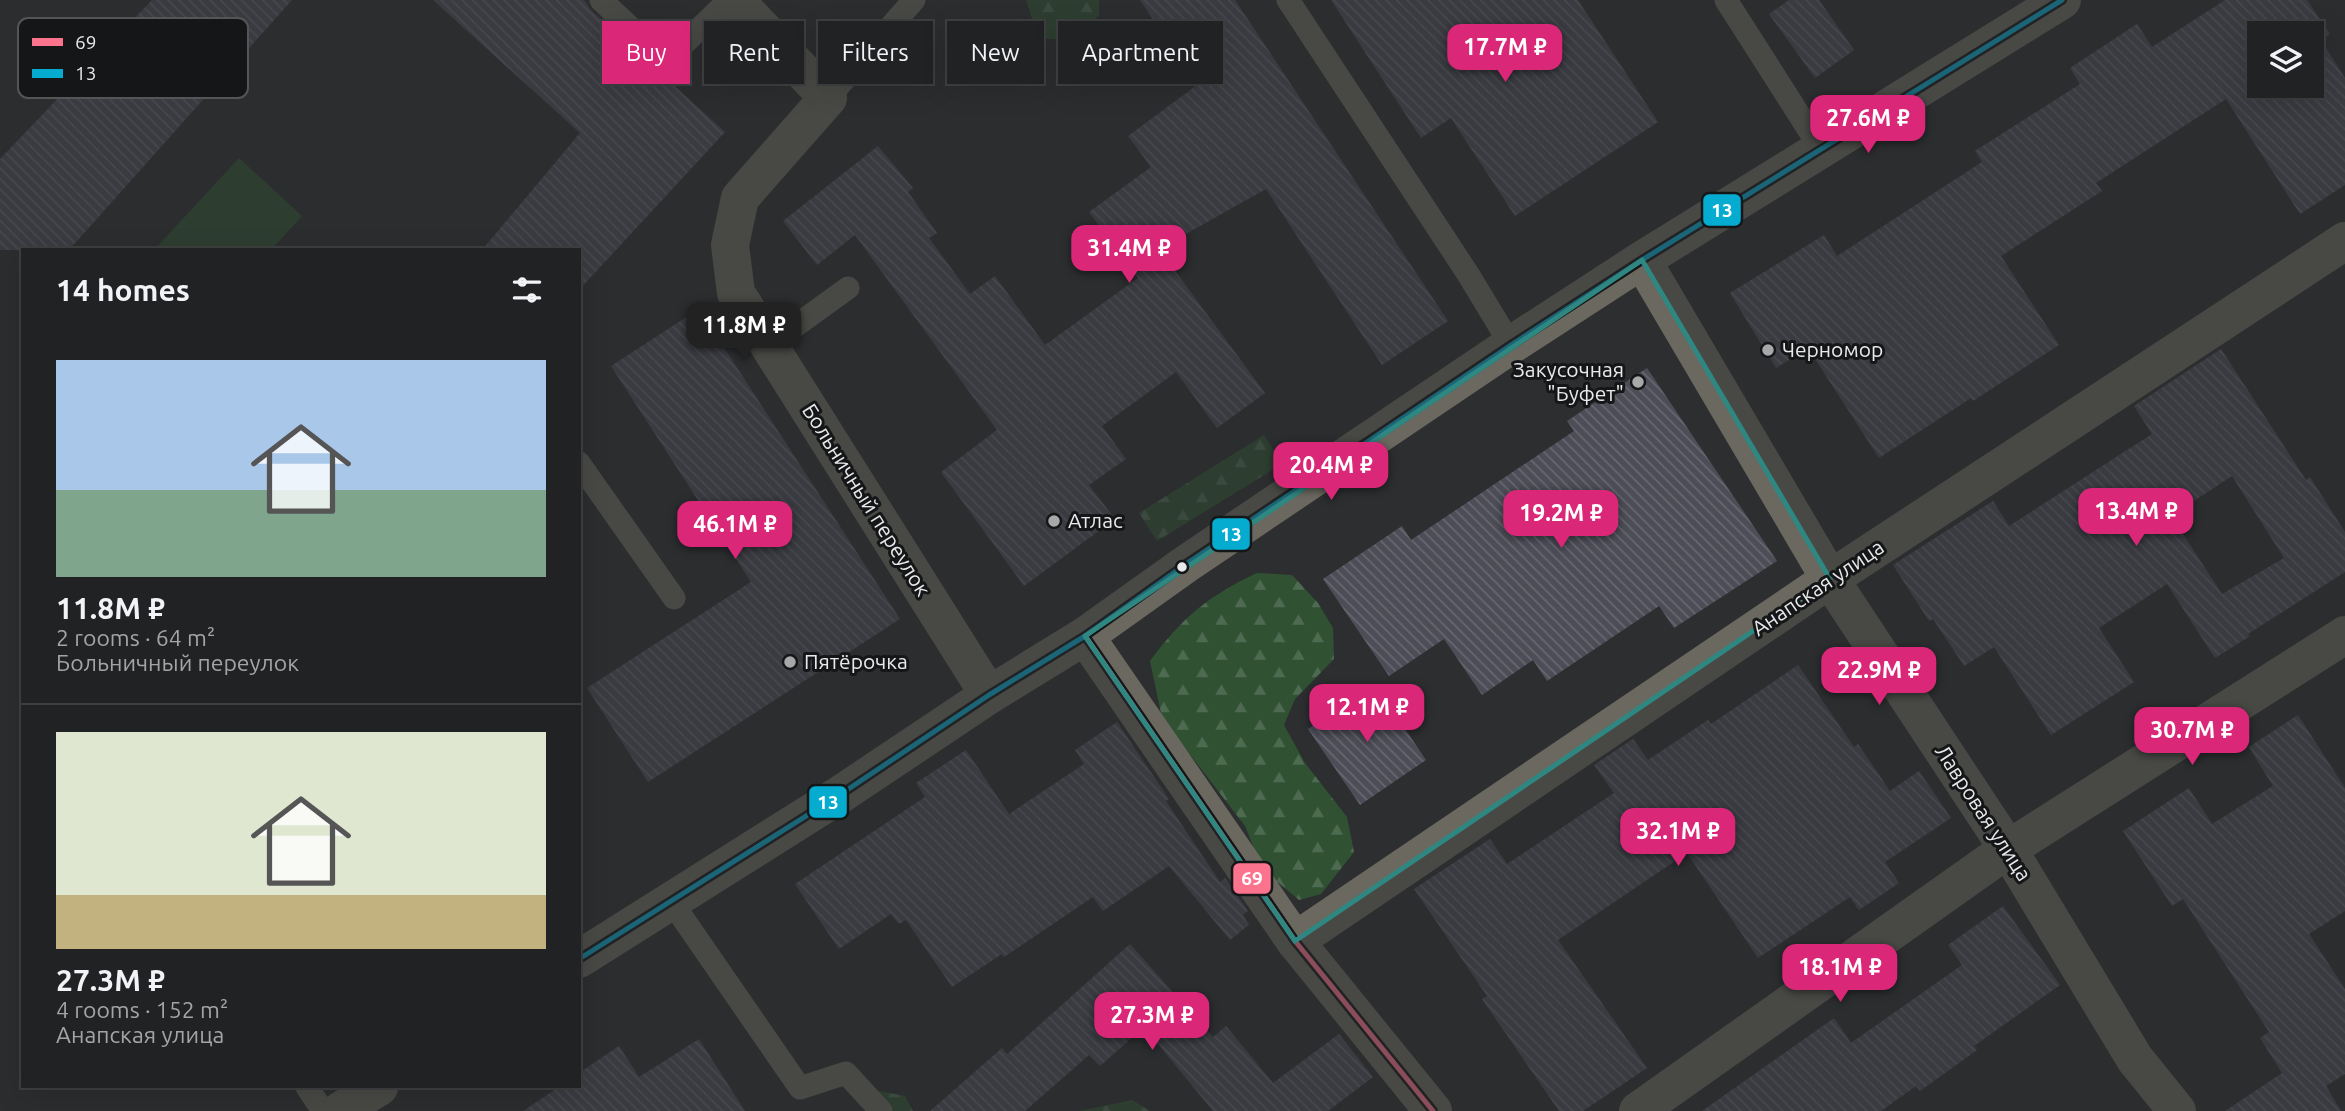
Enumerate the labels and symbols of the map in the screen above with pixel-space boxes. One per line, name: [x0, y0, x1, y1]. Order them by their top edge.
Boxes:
legend: [18, 18, 248, 98]
pin: 17.7M ₽: [1440, 24, 1570, 84]
text: 69: [75, 31, 96, 53]
text: 13: [75, 62, 96, 84]
pin: 27.6M ₽: [1803, 96, 1933, 155]
line badge: 13: [1702, 193, 1742, 227]
text: 13: [1711, 199, 1733, 221]
pin: 31.4M ₽: [1064, 226, 1194, 285]
pin: 11.8M ₽: [679, 302, 809, 362]
place label: Черномор: [1782, 337, 1883, 361]
marker: Черномор: [1760, 342, 1776, 358]
place label: Закусочная "Буфет": [1513, 357, 1624, 405]
marker: Закусочная "Буфет": [1630, 374, 1646, 390]
street label: Больничный переулок: [798, 399, 936, 600]
pin: 20.4M ₽: [1266, 442, 1396, 502]
pin: 13.4M ₽: [2071, 489, 2201, 548]
pin: 19.2M ₽: [1496, 490, 1626, 550]
pin: 46.1M ₽: [670, 502, 800, 561]
place label: Атлас: [1068, 508, 1123, 532]
marker: Атлас: [1046, 513, 1062, 529]
line badge: 13: [1211, 517, 1251, 551]
text: 13: [1220, 523, 1242, 545]
street label: Анапская улица: [1747, 534, 1888, 640]
unlabelled marker: [1175, 560, 1189, 574]
pin: 22.9M ₽: [1814, 648, 1944, 707]
place label: Пятёрочка: [804, 649, 908, 673]
marker: Пятёрочка: [782, 654, 798, 670]
pin: 12.1M ₽: [1302, 684, 1432, 744]
pin: 30.7M ₽: [2127, 708, 2257, 767]
street label: Лавровая улица: [1931, 740, 2037, 885]
line badge: 13: [808, 785, 848, 819]
text: 13: [817, 791, 839, 813]
pin: 32.1M ₽: [1613, 808, 1743, 868]
line badge: 69: [1232, 862, 1272, 895]
text: 69: [1241, 867, 1263, 889]
pin: 18.1M ₽: [1775, 944, 1905, 1004]
pin: 27.3M ₽: [1087, 992, 1217, 1052]

